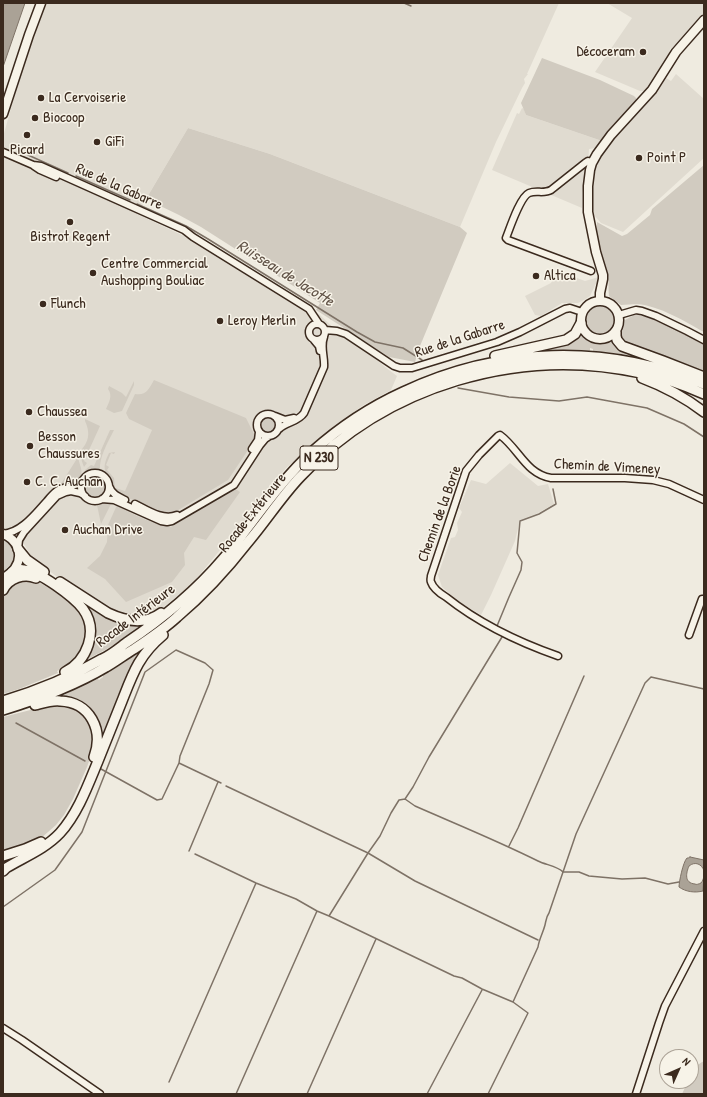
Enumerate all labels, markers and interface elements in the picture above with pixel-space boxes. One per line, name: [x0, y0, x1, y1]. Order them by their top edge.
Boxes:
place label: Décoceram: [576, 43, 635, 61]
marker: Décoceram: [638, 47, 648, 57]
place label: La Cervoiserie: [49, 89, 126, 107]
marker: La Cervoiserie: [36, 93, 46, 103]
place label: Biocoop: [43, 109, 84, 127]
marker: Biocoop: [30, 113, 40, 123]
marker: Picard: [22, 130, 32, 140]
place label: GiFi: [105, 133, 125, 151]
marker: GiFi: [92, 137, 102, 147]
place label: Picard: [10, 141, 44, 159]
place label: Point P: [647, 149, 686, 167]
marker: Point P: [634, 153, 644, 163]
street label: Rue de la Gabarre: [73, 160, 165, 214]
marker: Bistrot Regent: [65, 217, 75, 227]
place label: Bistrot Regent: [30, 228, 110, 246]
water label: Ruisseau de Jacotte: [233, 237, 337, 311]
place label: Centre Commercial Aushopping Bouliac: [101, 255, 208, 290]
place label: Altica: [544, 267, 576, 285]
marker: Centre Commercial Aushopping Bouliac: [88, 268, 98, 278]
marker: Altica: [531, 271, 541, 281]
place label: Flunch: [51, 295, 86, 313]
marker: Flunch: [38, 299, 48, 309]
place label: Leroy Merlin: [228, 312, 296, 330]
marker: Leroy Merlin: [215, 316, 225, 326]
street label: Rue de la Gabarre: [413, 316, 507, 362]
place label: Chaussea: [37, 403, 87, 421]
marker: Chaussea: [24, 407, 34, 417]
place label: Besson Chaussures: [38, 428, 99, 463]
marker: Besson Chaussures: [25, 441, 35, 451]
road number: N 230: [300, 446, 338, 470]
street label: Chemin de Vimeney: [553, 455, 661, 479]
street label: Chemin de la Borie: [414, 463, 466, 565]
street label: Rocade Extérieure: [215, 470, 291, 556]
place label: C. C. Auchan: [35, 473, 103, 491]
marker: C. C. Auchan: [22, 477, 32, 487]
place label: Auchan Drive: [73, 521, 143, 539]
marker: Auchan Drive: [60, 525, 70, 535]
street label: Rocade Intérieure: [93, 580, 179, 652]
north arrow: [659, 1049, 699, 1089]
text: N: [680, 1054, 694, 1068]

